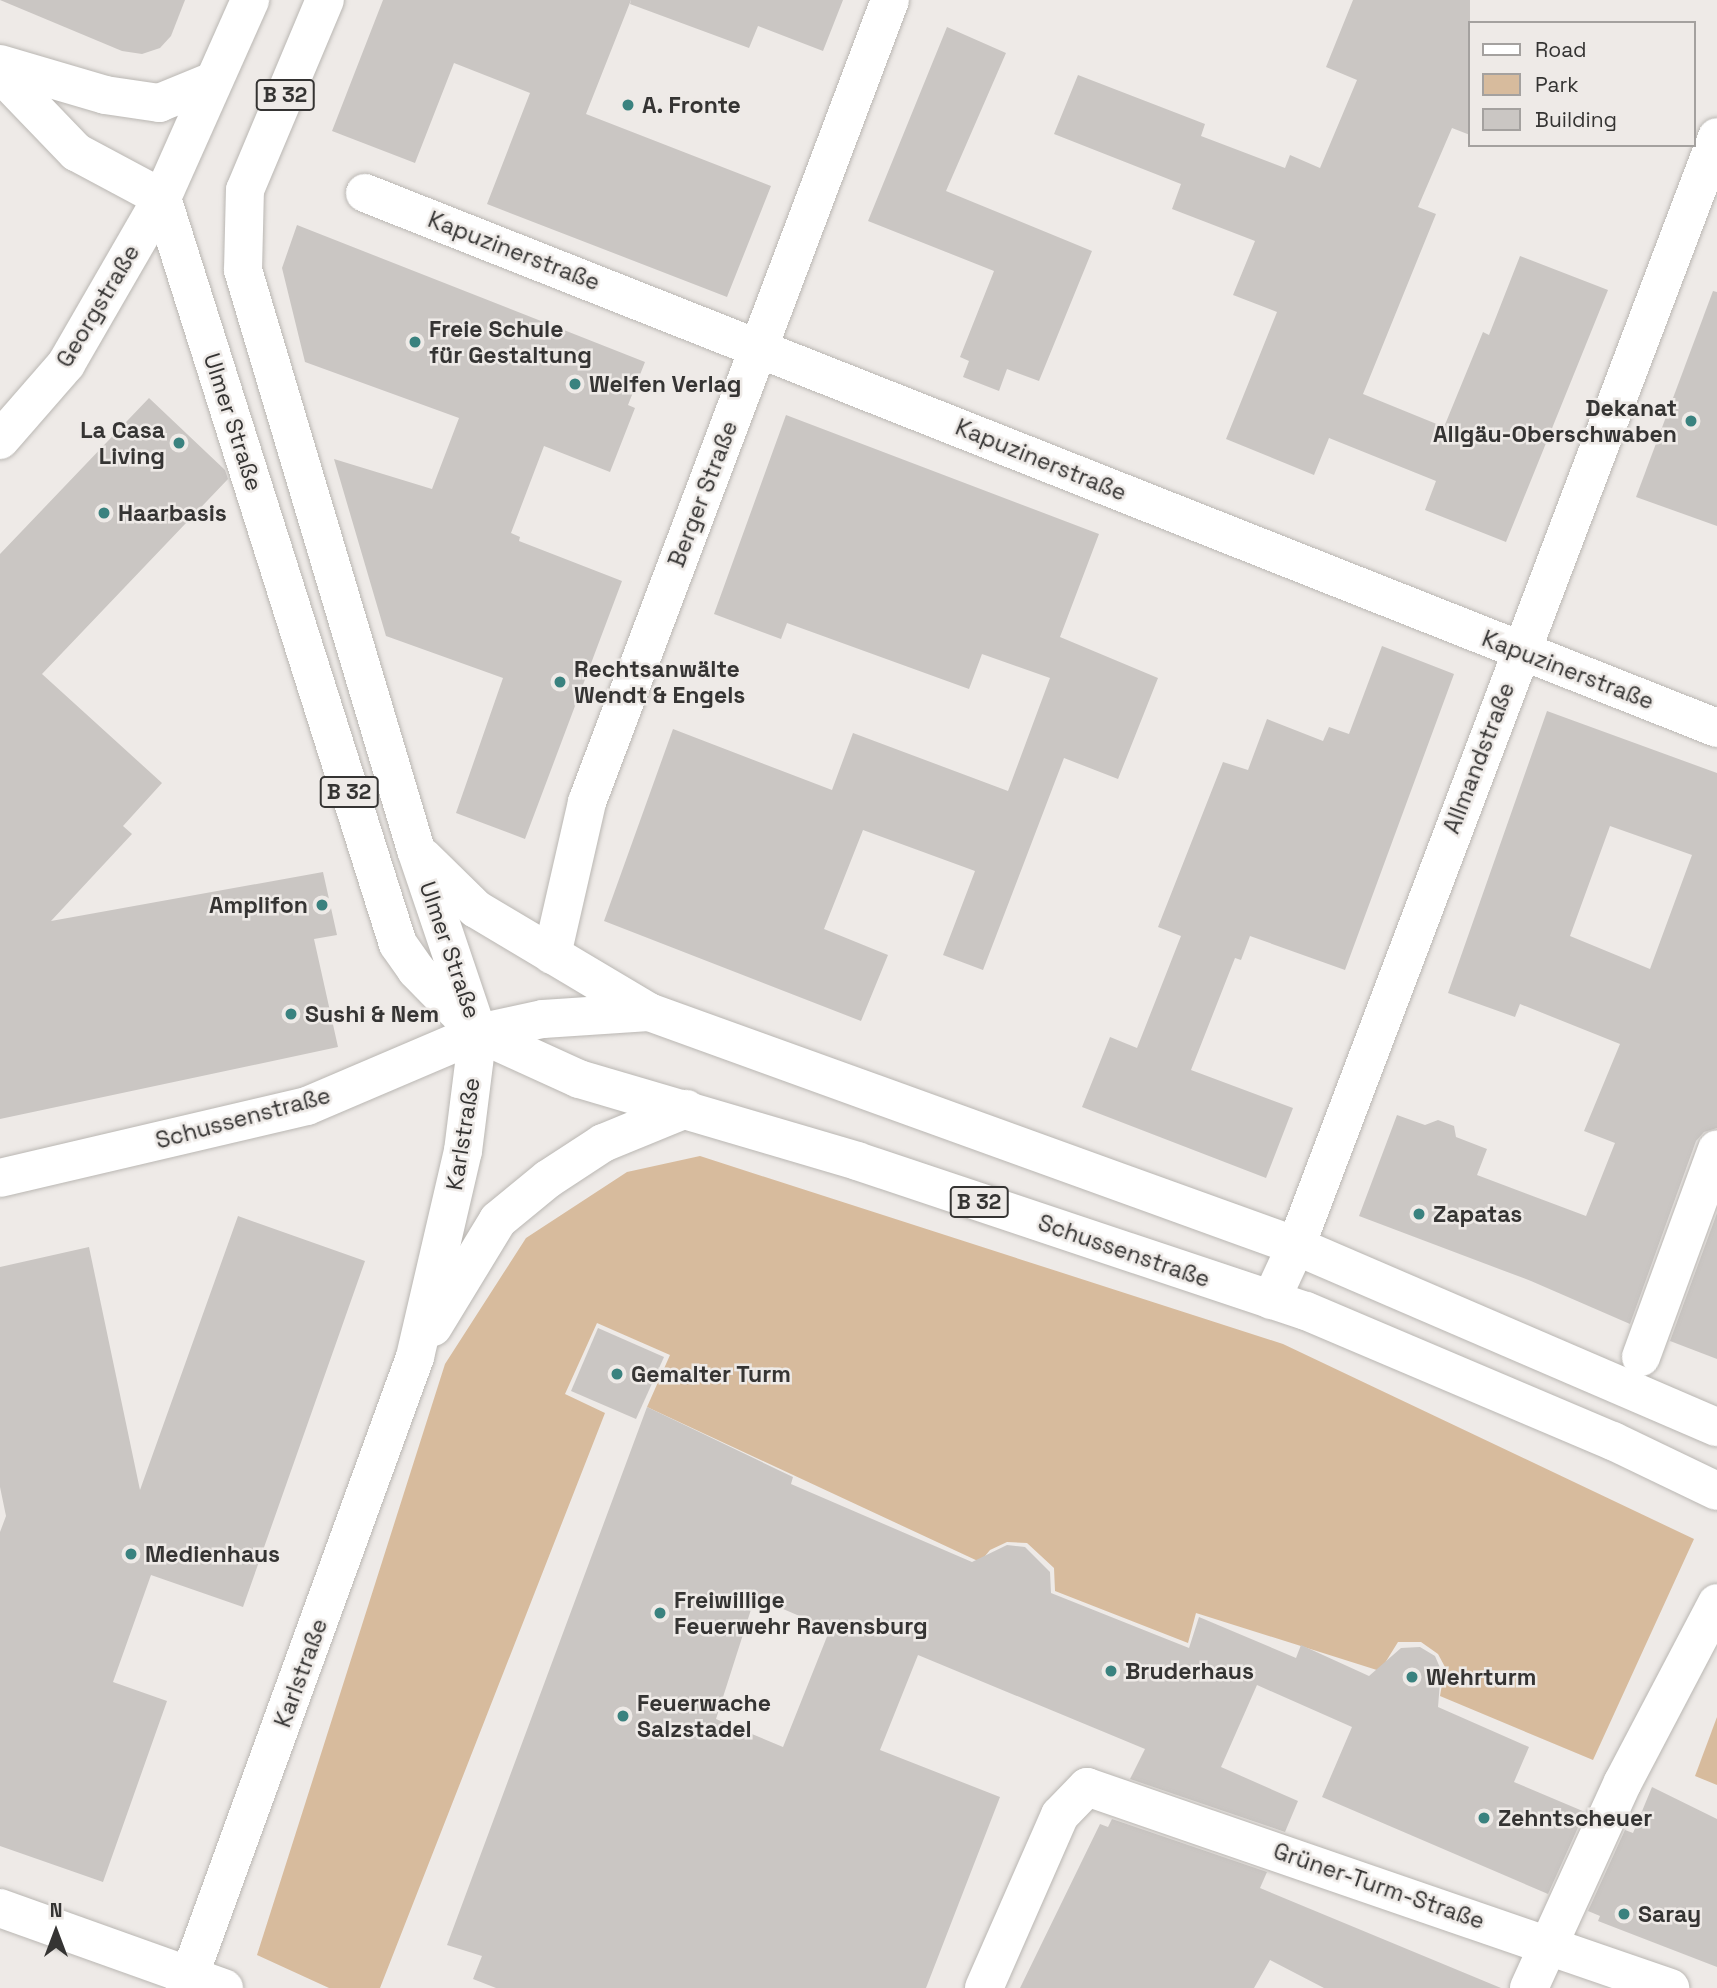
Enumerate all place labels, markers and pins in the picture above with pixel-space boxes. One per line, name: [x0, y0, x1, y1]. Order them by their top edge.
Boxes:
place label: A. Fronte: [642, 91, 742, 119]
marker: A. Fronte: [620, 97, 636, 113]
place label: Freie Schule für Gestaltung: [429, 315, 592, 369]
marker: Freie Schule für Gestaltung: [407, 334, 423, 350]
place label: Welfen Verlag: [589, 370, 742, 398]
marker: Welfen Verlag: [567, 376, 583, 392]
place label: Dekanat Allgäu-Oberschwaben: [1433, 394, 1677, 448]
marker: Dekanat Allgäu-Oberschwaben: [1683, 413, 1699, 429]
place label: La Casa Living: [80, 416, 165, 470]
marker: La Casa Living: [171, 435, 187, 451]
place label: Haarbasis: [118, 499, 227, 527]
marker: Haarbasis: [96, 505, 112, 521]
place label: Rechtsanwälte Wendt & Engels: [574, 655, 745, 709]
marker: Rechtsanwälte Wendt & Engels: [552, 674, 568, 690]
place label: Amplifon: [209, 891, 308, 919]
marker: Amplifon: [314, 897, 330, 913]
place label: Sushi & Nem: [305, 1000, 439, 1028]
marker: Sushi & Nem: [283, 1006, 299, 1022]
place label: Zapatas: [1433, 1200, 1522, 1228]
marker: Zapatas: [1411, 1206, 1427, 1222]
place label: Gemalter Turm: [631, 1360, 792, 1388]
marker: Gemalter Turm: [609, 1366, 625, 1382]
place label: Medienhaus: [145, 1540, 280, 1568]
marker: Medienhaus: [123, 1546, 139, 1562]
place label: Freiwillige Feuerwehr Ravensburg: [674, 1586, 928, 1640]
marker: Freiwillige Feuerwehr Ravensburg: [652, 1605, 668, 1621]
place label: Bruderhaus: [1125, 1657, 1254, 1685]
marker: Bruderhaus: [1103, 1663, 1119, 1679]
place label: Wehrturm: [1426, 1663, 1536, 1691]
marker: Wehrturm: [1404, 1669, 1420, 1685]
place label: Feuerwache Salzstadel: [637, 1689, 771, 1743]
marker: Feuerwache Salzstadel: [615, 1708, 631, 1724]
place label: Zehntscheuer: [1498, 1804, 1652, 1832]
marker: Zehntscheuer: [1476, 1810, 1492, 1826]
place label: Saray: [1638, 1900, 1701, 1928]
marker: Saray: [1616, 1906, 1632, 1922]

